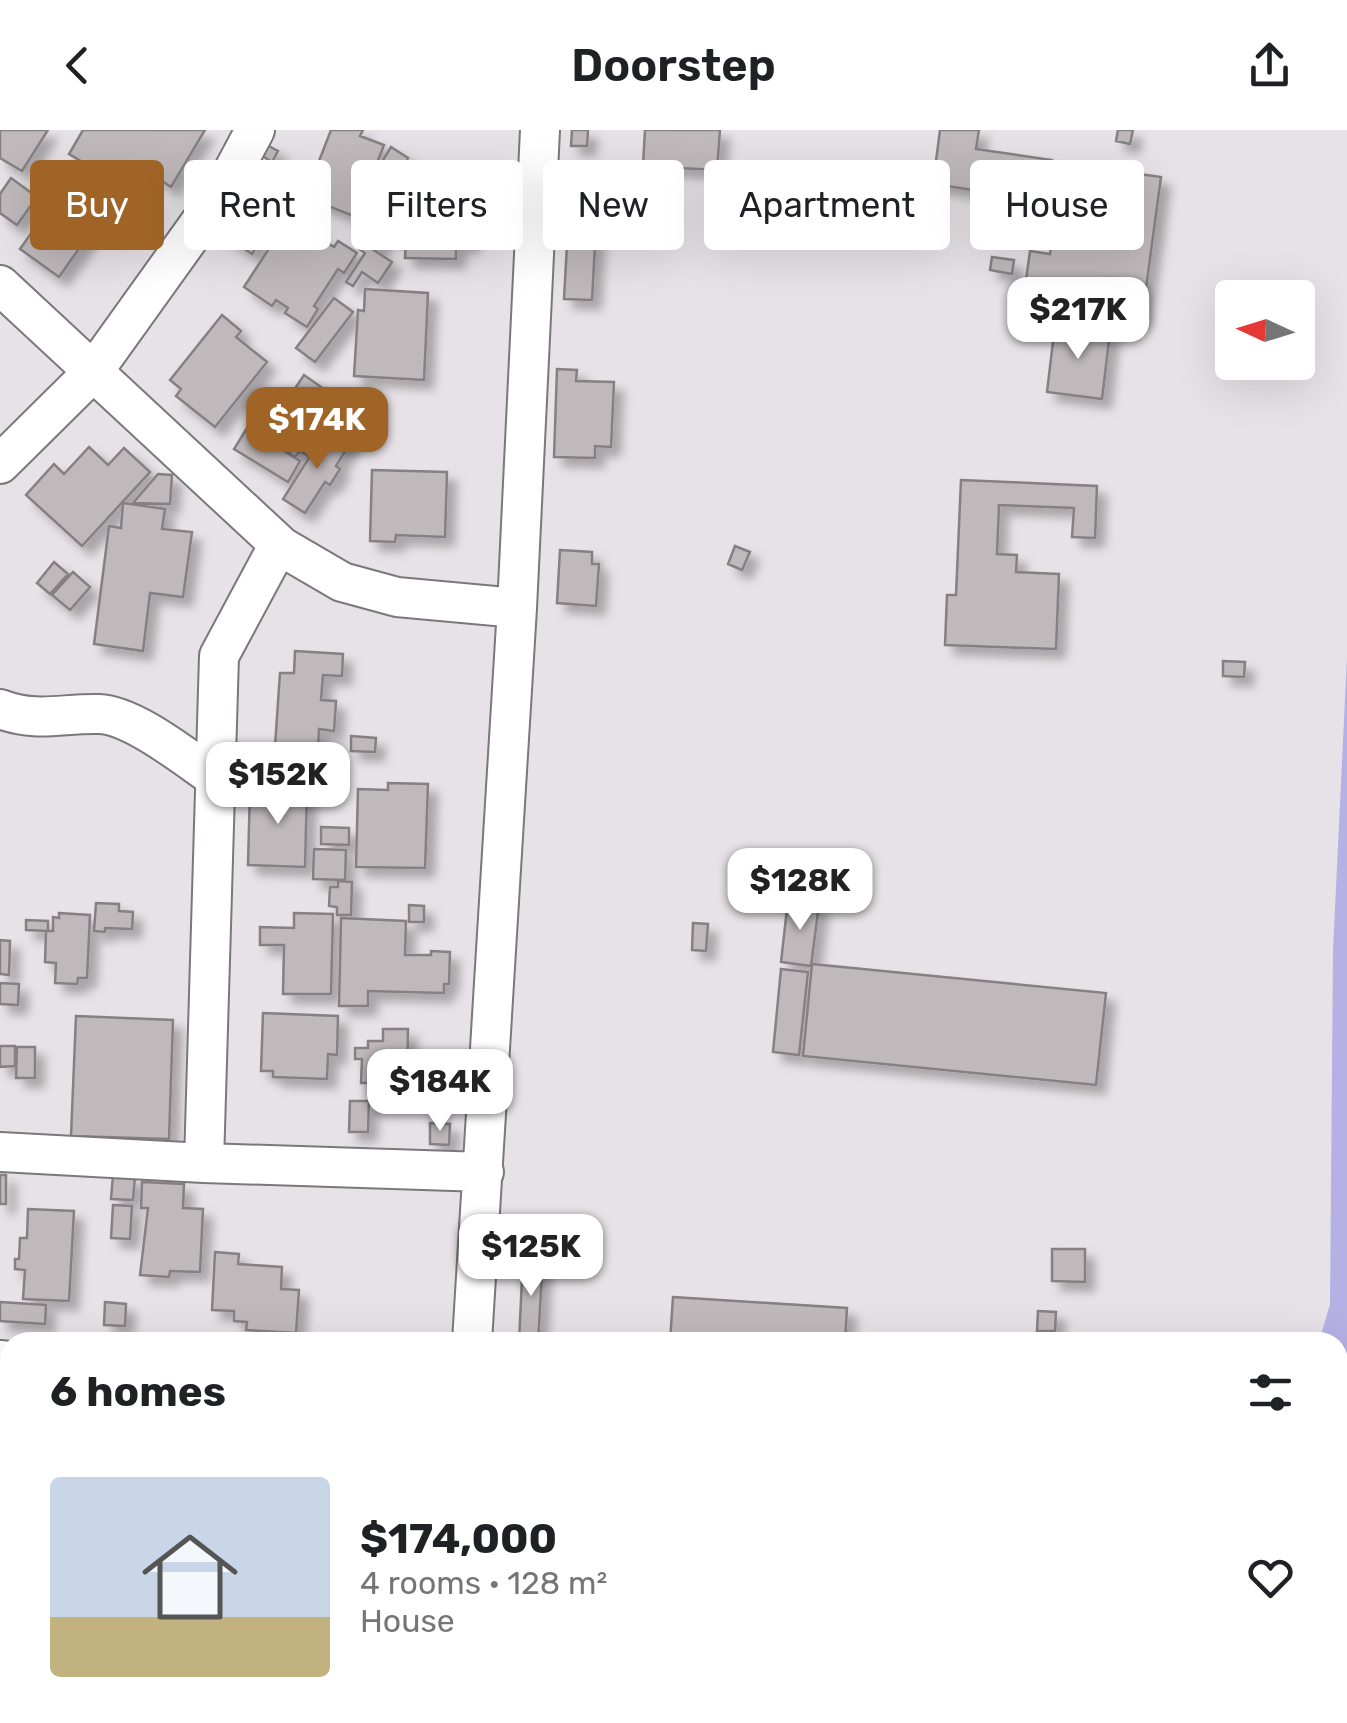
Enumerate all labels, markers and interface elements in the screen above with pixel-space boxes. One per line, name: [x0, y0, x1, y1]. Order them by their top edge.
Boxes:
icon: back: [50, 38, 105, 93]
icon: share: [1242, 38, 1297, 93]
text: Doorstep: [571, 39, 776, 92]
chip: Buy: [30, 160, 164, 250]
chip: Rent: [184, 160, 331, 250]
chip: Filters: [351, 160, 523, 250]
chip: New: [543, 160, 684, 250]
chip: Apartment: [704, 160, 950, 250]
chip: House: [970, 160, 1144, 250]
pin: $217K: [1008, 277, 1148, 362]
north arrow: [1215, 280, 1315, 380]
map controls: [1215, 280, 1315, 380]
text: $217K: [1029, 290, 1127, 328]
pin: $174K: [247, 387, 387, 472]
text: $174K: [268, 400, 366, 438]
pin: $152K: [208, 742, 348, 827]
text: $152K: [228, 755, 328, 793]
pin: $128K: [730, 848, 870, 933]
text: $128K: [750, 861, 850, 899]
pin: $184K: [370, 1049, 510, 1134]
text: $184K: [389, 1062, 491, 1100]
pin: $125K: [461, 1214, 601, 1299]
text: $125K: [481, 1227, 581, 1265]
icon: filters: [1243, 1365, 1298, 1420]
text: 6 homes: [50, 1367, 226, 1417]
text: $174,000: [360, 1514, 557, 1564]
icon: home: [130, 1517, 250, 1637]
icon: heart: [1243, 1550, 1298, 1605]
text: 4 rooms · 128 m²: [360, 1564, 607, 1602]
text: House: [360, 1602, 455, 1640]

